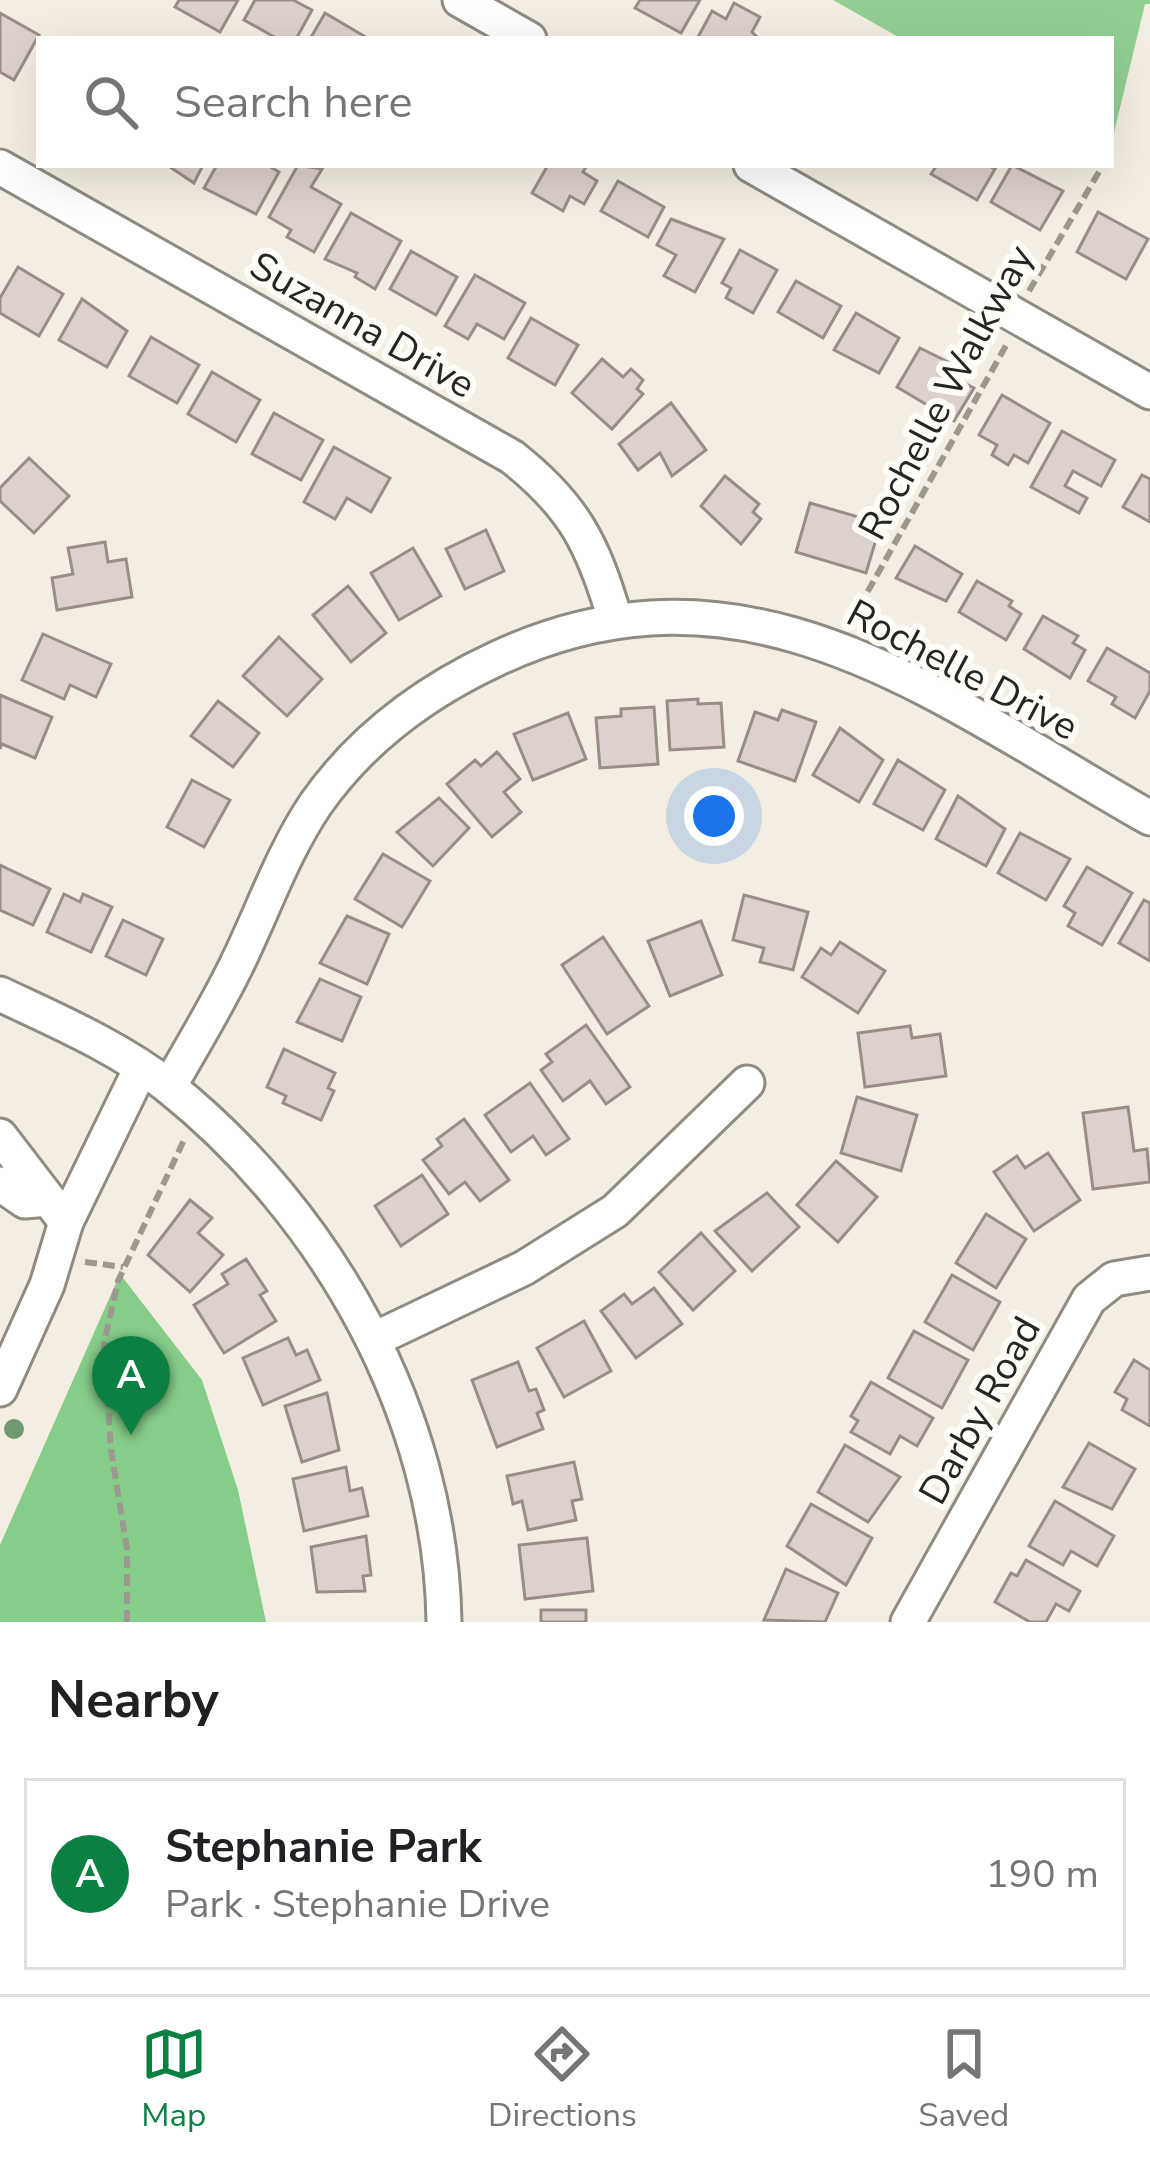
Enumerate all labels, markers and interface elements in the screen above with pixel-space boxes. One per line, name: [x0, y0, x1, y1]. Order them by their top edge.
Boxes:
search box: [36, 36, 1114, 168]
icon: search: [78, 69, 144, 135]
text: Search here: [174, 72, 413, 133]
street label: Rochelle Walkway: [846, 236, 1046, 549]
street label: Suzanna Drive: [240, 239, 485, 411]
street label: Rochelle Drive: [838, 587, 1087, 753]
your location: [684, 786, 744, 846]
street label: Darby Road: [907, 1307, 1054, 1514]
pin: A: [92, 1336, 170, 1435]
text: Nearby: [48, 1665, 219, 1735]
text: Stephanie Park: [165, 1817, 482, 1878]
text: A: [75, 1848, 105, 1901]
text: 190 m: [985, 1848, 1099, 1901]
text: Park · Stephanie Drive: [165, 1878, 550, 1931]
tab: Map: [141, 2021, 207, 2138]
tab: Directions: [488, 2021, 637, 2138]
tab: Saved: [918, 2021, 1009, 2138]

